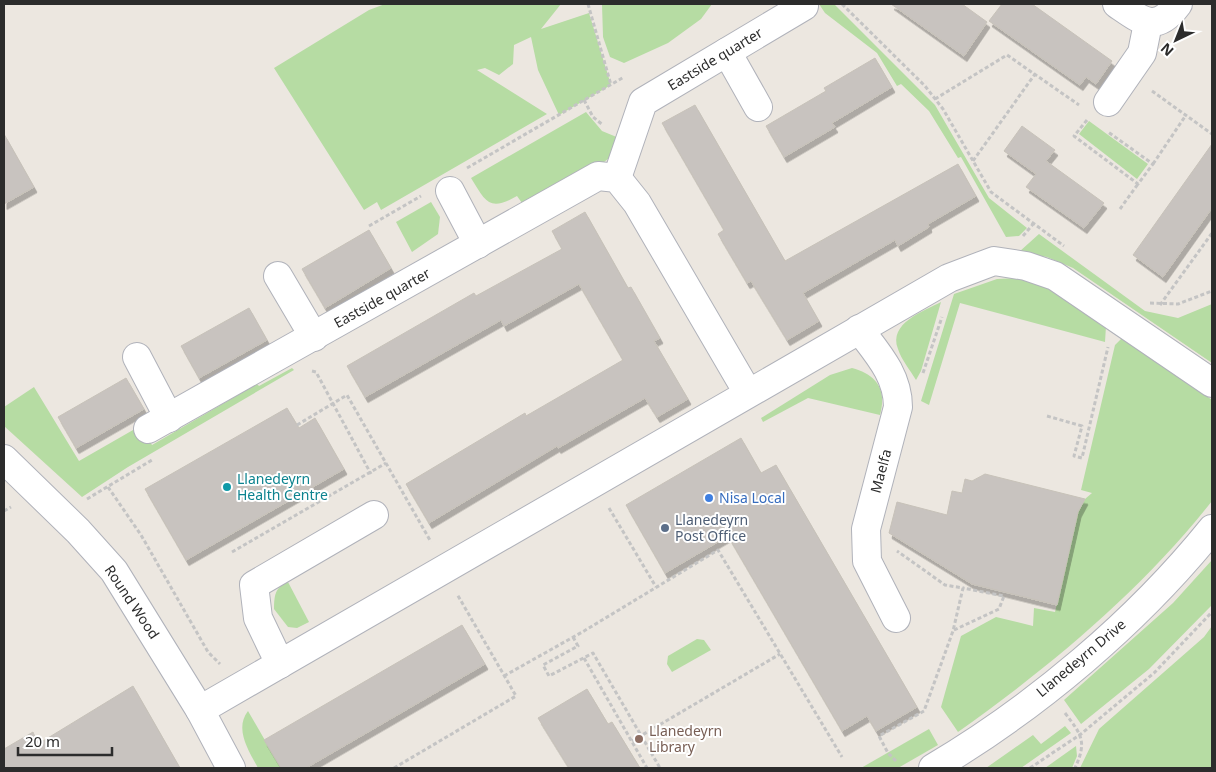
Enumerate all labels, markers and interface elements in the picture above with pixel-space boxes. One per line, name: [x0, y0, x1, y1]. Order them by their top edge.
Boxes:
north arrow: [1151, 15, 1201, 65]
street label: Eastside quarter: [664, 23, 766, 94]
text: N: [1156, 39, 1177, 61]
street label: Eastside quarter: [330, 263, 434, 332]
street label: Maelfa: [866, 447, 895, 495]
place label: Llanedeyrn Health Centre: [237, 469, 328, 504]
marker: Llanedeyrn Health Centre: [221, 481, 233, 493]
place label: Nisa Local: [719, 488, 785, 507]
marker: Nisa Local: [703, 492, 715, 504]
place label: Llanedeyrn Post Office: [675, 510, 748, 545]
marker: Llanedeyrn Post Office: [659, 522, 671, 534]
street label: Round Wood: [101, 561, 164, 642]
street label: Llanedeyrn Drive: [1032, 614, 1130, 701]
place label: Llanedeyrn Library: [649, 721, 722, 756]
scale bar: [18, 724, 111, 756]
text: 20 m: [25, 731, 60, 751]
marker: Llanedeyrn Library: [633, 733, 645, 745]

